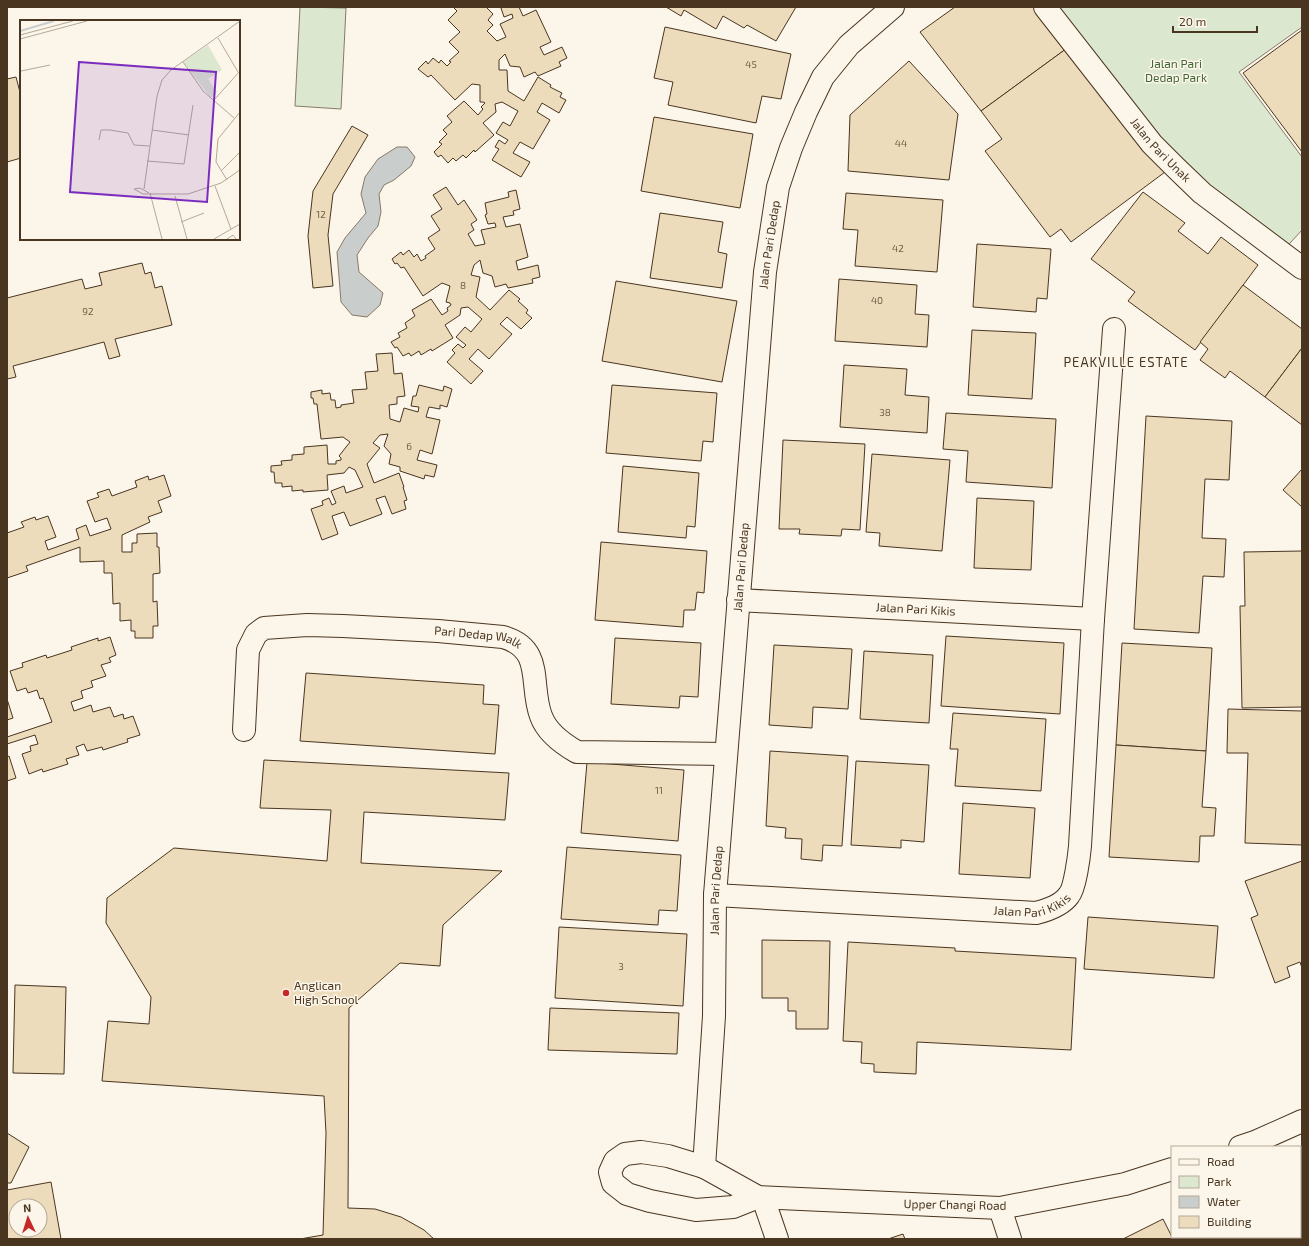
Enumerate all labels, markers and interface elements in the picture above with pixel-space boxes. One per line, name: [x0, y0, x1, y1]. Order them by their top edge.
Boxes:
scale bar: [1173, 8, 1257, 34]
text: 20 m: [1179, 14, 1206, 28]
inset map: [20, 20, 240, 240]
park label: Jalan Pari Dedap Park: [1145, 56, 1207, 84]
house number: 45: [745, 58, 757, 70]
street label: Jalan Pari Unak: [1128, 115, 1194, 184]
house number: 44: [895, 137, 907, 149]
street label: Jalan Pari Dedap: [756, 199, 782, 290]
house number: 12: [316, 208, 326, 220]
house number: 42: [892, 242, 904, 254]
house number: 8: [460, 279, 466, 291]
house number: 40: [871, 294, 883, 306]
house number: 92: [82, 305, 94, 317]
district label: PEAKVILLE ESTATE: [1063, 354, 1189, 370]
house number: 38: [879, 406, 891, 418]
house number: 6: [406, 440, 412, 452]
street label: Jalan Pari Dedap: [730, 522, 751, 612]
street label: Jalan Pari Kikis: [876, 599, 956, 618]
street label: Pari Dedap Walk: [434, 623, 526, 651]
house number: 11: [655, 784, 663, 796]
street label: Jalan Pari Dedap: [707, 845, 725, 935]
street label: Jalan Pari Kikis: [993, 890, 1073, 919]
house number: 3: [618, 960, 624, 972]
place label: Anglican High School: [294, 978, 359, 1006]
marker: Anglican High School: [281, 988, 291, 998]
legend: [1171, 1146, 1301, 1238]
text: Road: [1207, 1154, 1235, 1168]
text: Park: [1207, 1174, 1232, 1188]
text: Water: [1207, 1194, 1241, 1208]
street label: Upper Changi Road: [903, 1196, 1007, 1212]
north arrow: [8, 1198, 48, 1238]
text: N: [23, 1201, 32, 1214]
text: Building: [1207, 1214, 1252, 1228]

